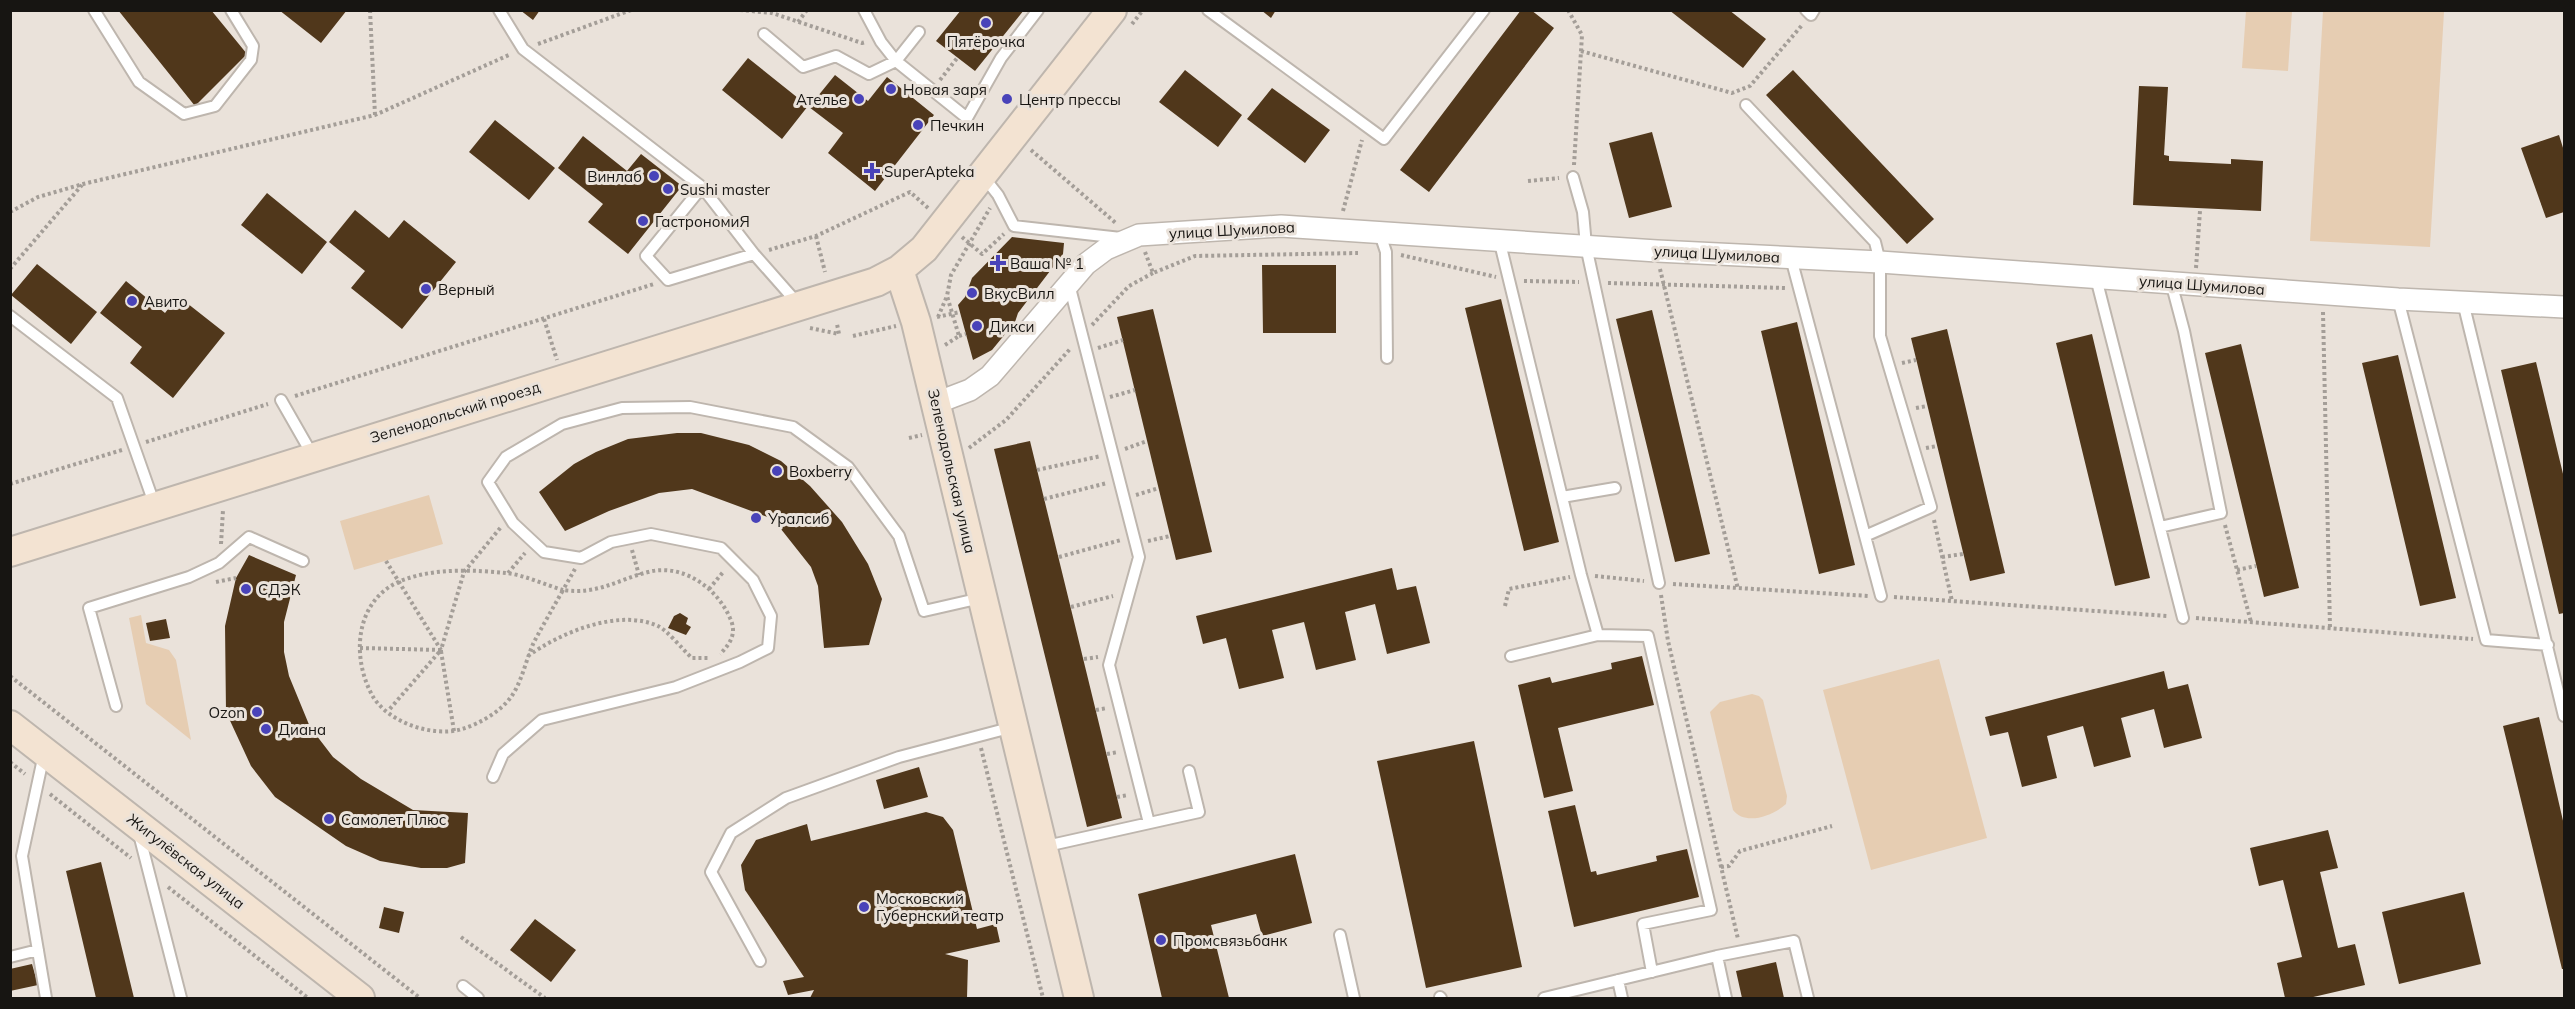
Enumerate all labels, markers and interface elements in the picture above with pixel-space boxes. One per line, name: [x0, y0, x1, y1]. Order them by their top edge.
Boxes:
marker: Пятёрочка: [979, 16, 993, 30]
place label: Пятёрочка: [947, 32, 1025, 51]
place label: Новая заря: [903, 80, 987, 99]
marker: Новая заря: [884, 82, 898, 96]
place label: Ателье: [796, 90, 847, 109]
place label: Центр прессы: [1019, 90, 1121, 109]
marker: Ателье: [852, 92, 866, 106]
marker: Центр прессы: [1000, 92, 1014, 106]
place label: Печкин: [930, 116, 984, 135]
marker: Печкин: [911, 118, 925, 132]
place label: SuperApteka: [884, 162, 975, 181]
marker: SuperApteka: [865, 164, 879, 178]
place label: Винлаб: [587, 167, 642, 186]
marker: Винлаб: [647, 169, 661, 183]
place label: Sushi master: [680, 180, 771, 199]
marker: Sushi master: [661, 182, 675, 196]
place label: ГастрономиЯ: [655, 212, 750, 231]
marker: ГастрономиЯ: [636, 214, 650, 228]
street label: улица Шумилова: [1169, 217, 1295, 243]
street label: улица Шумилова: [1654, 241, 1780, 267]
place label: Ваша № 1: [1010, 254, 1084, 273]
marker: Ваша № 1: [991, 256, 1005, 270]
street label: улица Шумилова: [2138, 271, 2266, 299]
place label: Верный: [438, 280, 495, 299]
marker: Верный: [419, 282, 433, 296]
place label: ВкусВилл: [984, 284, 1055, 303]
marker: ВкусВилл: [965, 286, 979, 300]
place label: Авито: [144, 292, 188, 311]
marker: Авито: [125, 294, 139, 308]
place label: Дикси: [989, 317, 1035, 336]
marker: Дикси: [970, 319, 984, 333]
street label: Зеленодольский проезд: [368, 377, 542, 447]
street label: Зеленодольская улица: [924, 387, 980, 555]
place label: Boxberry: [789, 462, 852, 481]
marker: Boxberry: [770, 464, 784, 478]
place label: Уралсиб: [767, 509, 830, 528]
marker: Уралсиб: [749, 511, 763, 525]
place label: СДЭК: [258, 580, 301, 599]
marker: СДЭК: [239, 582, 253, 596]
place label: Ozon: [208, 703, 245, 722]
marker: Ozon: [250, 705, 264, 719]
place label: Диана: [278, 720, 326, 739]
marker: Диана: [259, 722, 273, 736]
street label: Жигулёвская улица: [123, 809, 249, 913]
place label: Самолет Плюс: [341, 810, 446, 829]
marker: Самолет Плюс: [322, 812, 336, 826]
place label: Московский Губернский театр: [876, 889, 1004, 925]
marker: Московский Губернский театр: [857, 900, 871, 914]
place label: Промсвязьбанк: [1173, 931, 1288, 950]
marker: Промсвязьбанк: [1154, 933, 1168, 947]

